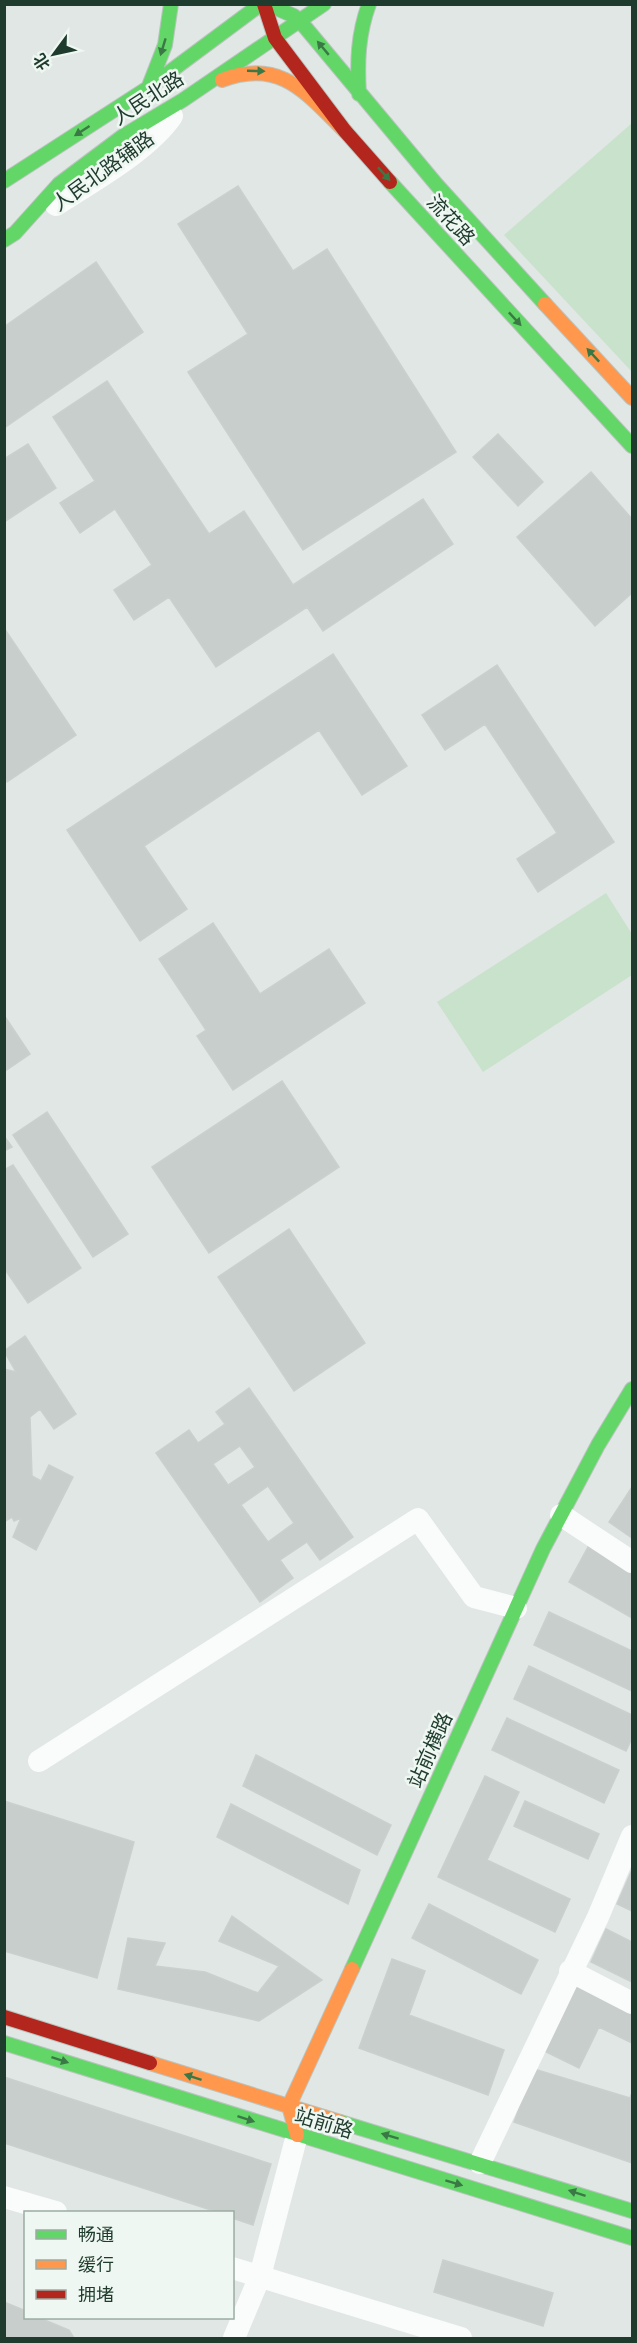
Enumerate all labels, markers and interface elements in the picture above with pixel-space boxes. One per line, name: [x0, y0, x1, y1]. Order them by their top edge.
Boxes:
north arrow: [24, 24, 84, 84]
one-way arrow: [158, 38, 167, 56]
one-way arrow: [316, 40, 329, 56]
text: 北: [29, 49, 55, 74]
street label: 人民北路: [107, 65, 189, 131]
one-way arrow: [246, 67, 265, 76]
street label: 人民北路辅路: [47, 125, 159, 217]
one-way arrow: [74, 125, 90, 137]
one-way arrow: [377, 167, 391, 182]
street label: 流花路: [421, 189, 481, 251]
one-way arrow: [508, 311, 522, 326]
one-way arrow: [586, 348, 600, 363]
street label: 站前横路: [402, 1708, 458, 1792]
one-way arrow: [51, 2056, 69, 2066]
one-way arrow: [184, 2072, 202, 2081]
street label: 站前路: [292, 2102, 356, 2144]
one-way arrow: [237, 2115, 255, 2124]
one-way arrow: [381, 2131, 399, 2140]
one-way arrow: [445, 2179, 463, 2188]
one-way arrow: [568, 2188, 586, 2198]
legend: [24, 2211, 234, 2319]
text: 畅通: [78, 2223, 114, 2246]
text: 缓行: [78, 2253, 114, 2276]
text: 拥堵: [78, 2283, 114, 2306]

